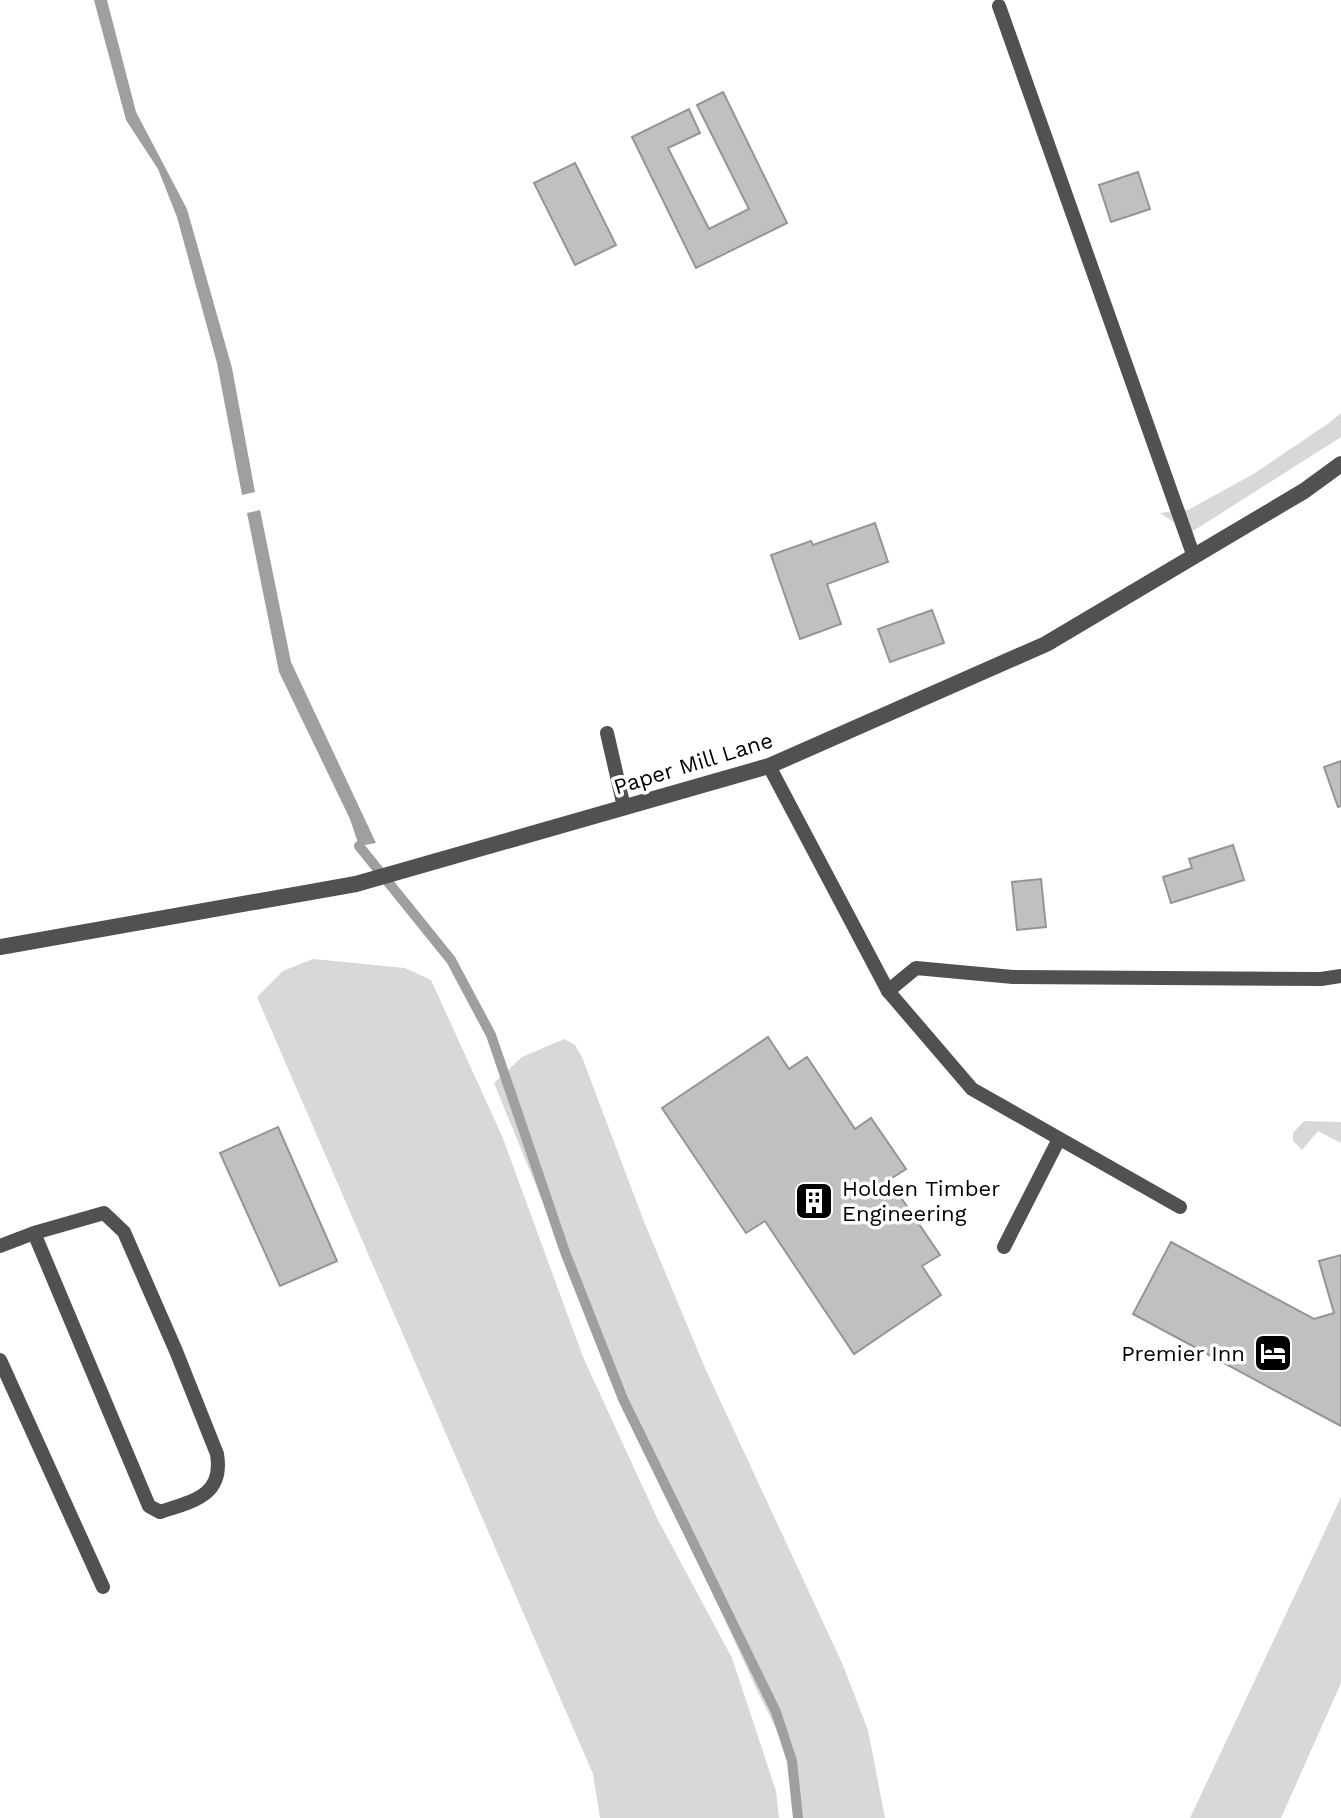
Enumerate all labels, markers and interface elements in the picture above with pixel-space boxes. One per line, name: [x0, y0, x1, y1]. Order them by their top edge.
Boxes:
street label: Paper Mill Lane: [611, 727, 776, 800]
place label: Holden Timber Engineering: [842, 1176, 1000, 1226]
building icon: Holden Timber Engineering: [793, 1180, 835, 1222]
hotel icon: Premier Inn: [1252, 1332, 1294, 1374]
place label: Premier Inn: [1121, 1341, 1245, 1366]

